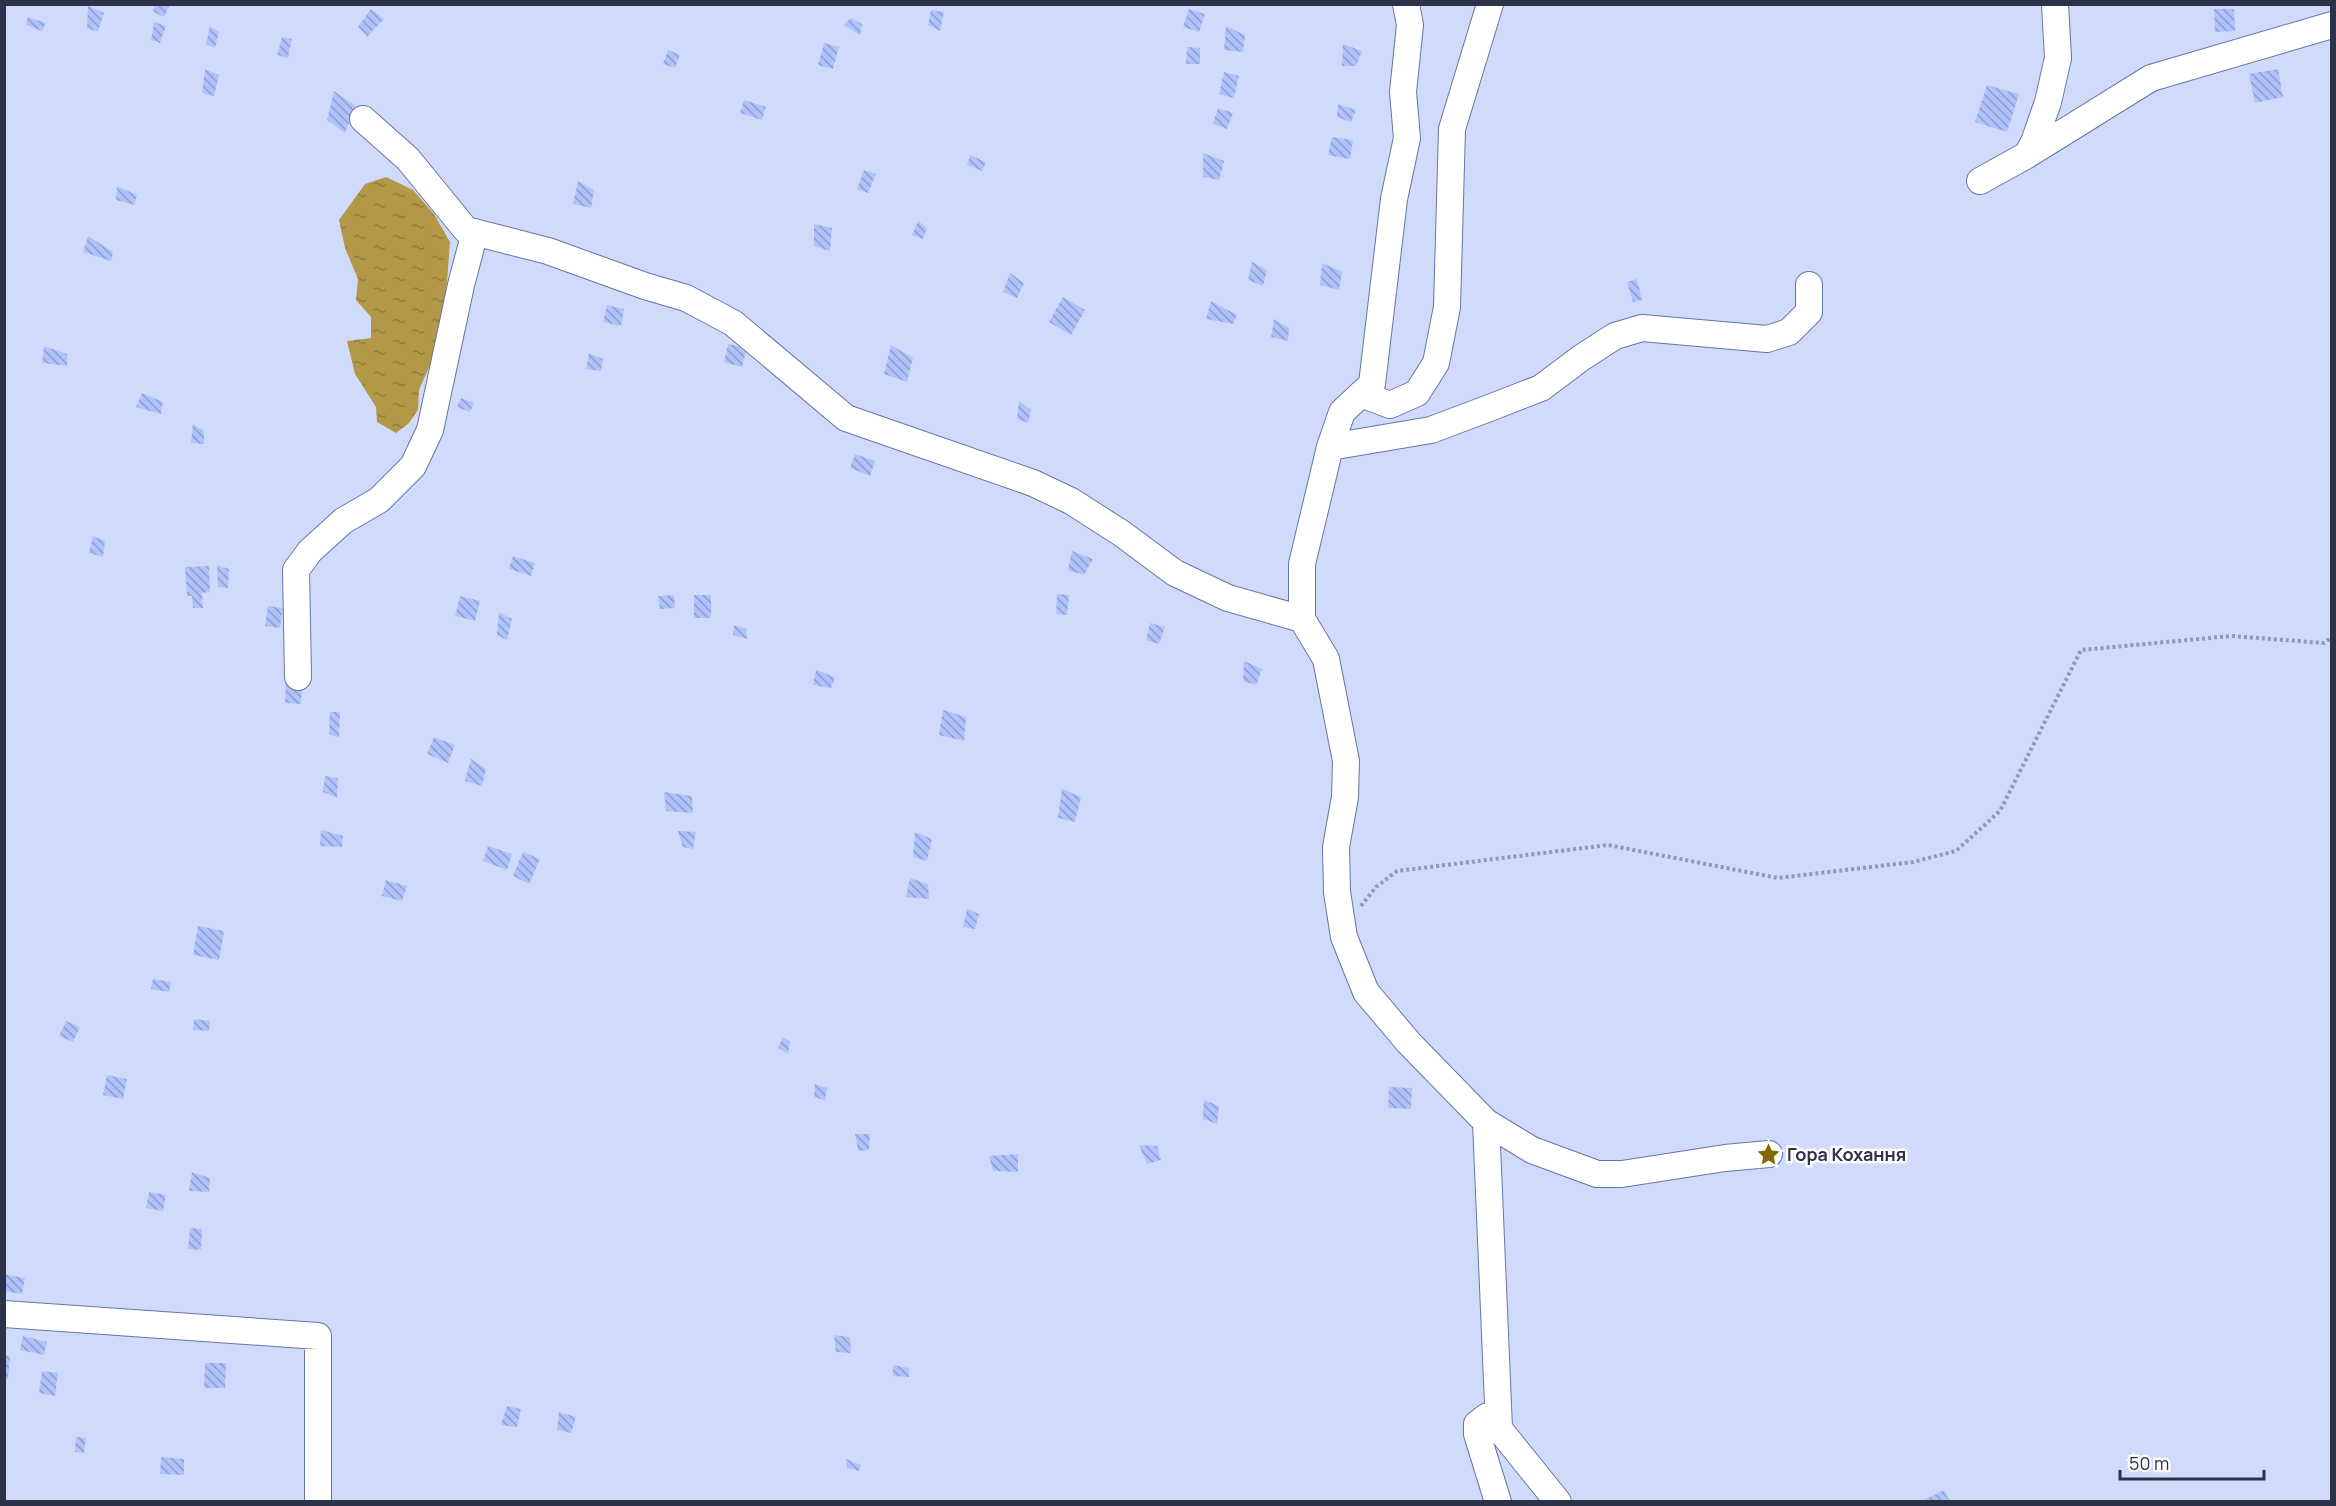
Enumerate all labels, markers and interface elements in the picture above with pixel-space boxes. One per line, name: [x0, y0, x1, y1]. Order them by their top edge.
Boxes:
place icon: Гора Кохання: [1756, 1141, 1782, 1167]
place label: Гора Кохання: [1787, 1142, 1906, 1166]
scale bar: [2120, 1443, 2264, 1481]
text: 50 m: [2129, 1451, 2169, 1475]

